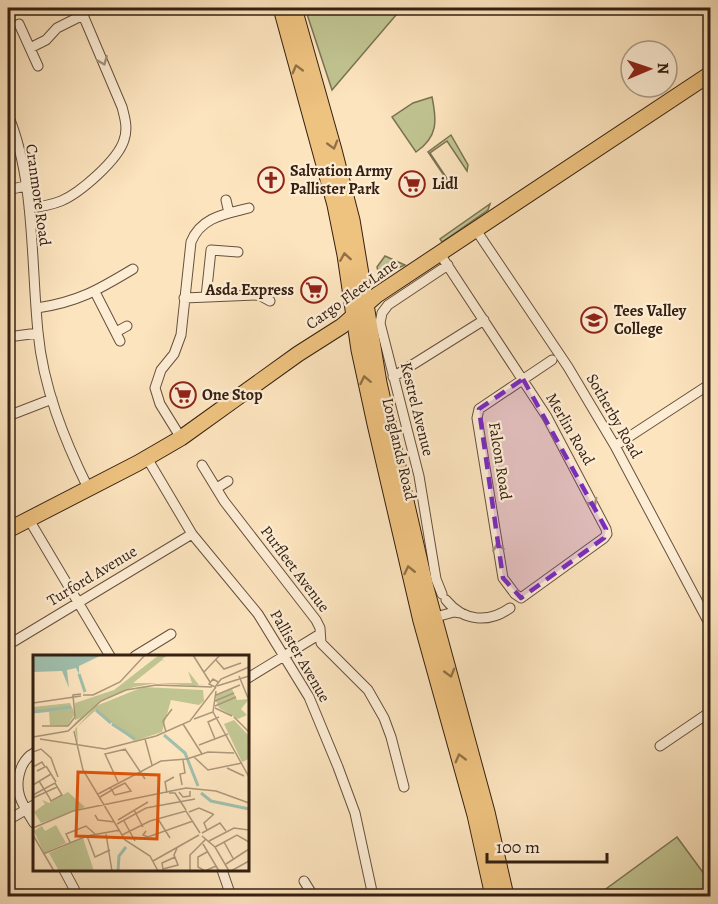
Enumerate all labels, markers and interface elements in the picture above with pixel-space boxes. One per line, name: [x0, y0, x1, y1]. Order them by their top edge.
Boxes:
north arrow: [619, 39, 679, 99]
one-way arrow: [96, 55, 108, 66]
text: N: [652, 62, 674, 75]
one-way arrow: [292, 64, 305, 74]
one-way arrow: [326, 139, 338, 149]
street label: Cranmore Road: [20, 143, 56, 248]
place label: Salvation Army Pallister Park: [290, 160, 393, 200]
church icon: Salvation Army Pallister Park: [256, 165, 286, 195]
supermarket icon: Lidl: [397, 169, 427, 199]
place label: Lidl: [432, 173, 459, 195]
street label: Cargo Fleet Lane: [301, 253, 403, 335]
one-way arrow: [340, 253, 352, 262]
supermarket icon: Asda Express: [299, 275, 329, 305]
place label: Asda Express: [204, 279, 294, 301]
place label: Tees Valley College: [614, 300, 687, 340]
school or university icon: Tees Valley College: [579, 305, 609, 335]
street label: Kestrel Avenue: [395, 360, 439, 458]
street label: Sotherby Road: [581, 369, 647, 463]
one-way arrow: [360, 375, 373, 385]
supermarket icon: One Stop: [168, 380, 198, 410]
place label: One Stop: [202, 384, 263, 406]
street label: Merlin Road: [540, 389, 600, 470]
street label: Longlands Road: [377, 396, 422, 503]
street label: Falcon Road: [483, 420, 517, 502]
one-way arrow: [586, 497, 597, 507]
street label: Purfleet Avenue: [255, 521, 335, 617]
street label: Turford Avenue: [43, 540, 141, 612]
one-way arrow: [493, 542, 505, 552]
one-way arrow: [403, 565, 416, 575]
street label: Pallister Avenue: [264, 605, 336, 707]
inset map: [33, 655, 249, 871]
one-way arrow: [443, 667, 455, 678]
one-way arrow: [454, 753, 467, 763]
scale bar: [487, 826, 607, 864]
text: 100 m: [496, 835, 540, 859]

